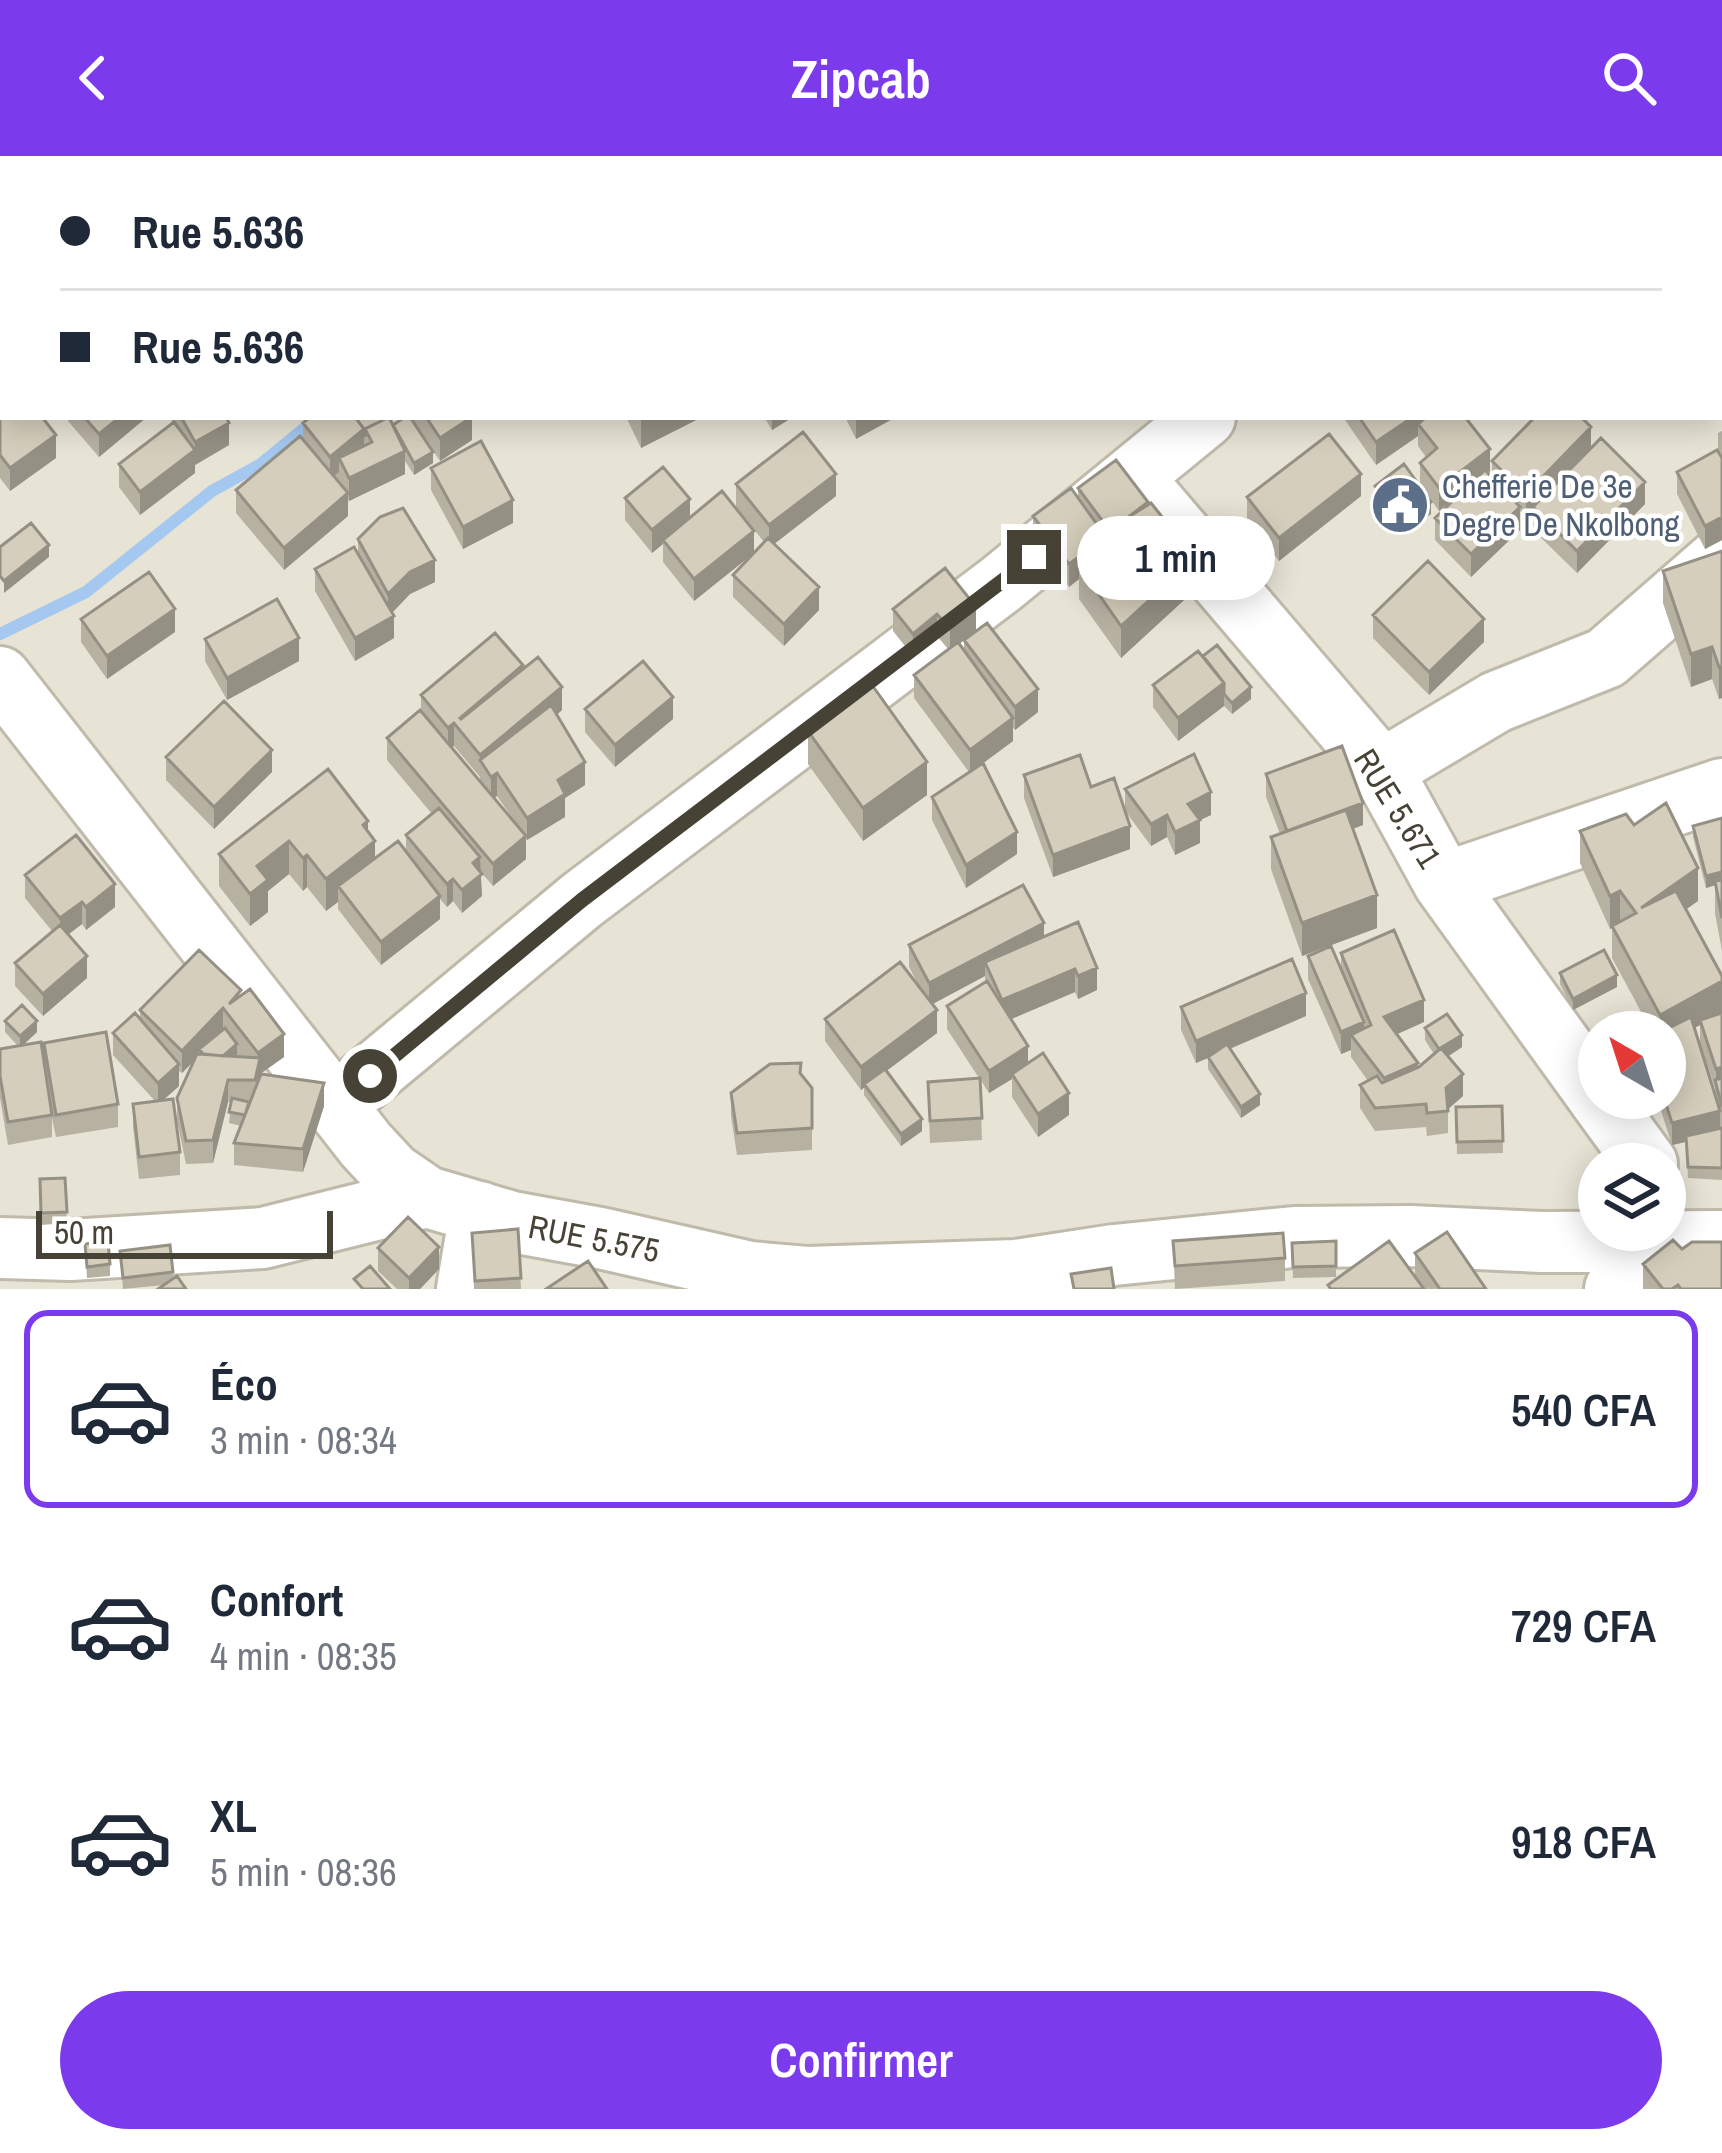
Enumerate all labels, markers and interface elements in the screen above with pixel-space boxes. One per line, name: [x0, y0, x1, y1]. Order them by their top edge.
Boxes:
text: Zipcab: [791, 42, 931, 115]
icon: back: [60, 45, 126, 111]
icon: search: [1596, 45, 1662, 111]
text: Rue 5.636: [132, 201, 304, 262]
text: Rue 5.636: [132, 316, 304, 377]
place label: Chefferie De 3e Degre De Nkolbong: [1442, 464, 1680, 546]
public building icon: Chefferie De 3e Degre De Nkolbong: [1369, 474, 1431, 536]
callout: 1 min: [1076, 515, 1274, 599]
route end: [1007, 530, 1061, 584]
text: 1 min: [1135, 532, 1217, 584]
street label: RUE 5.671: [1344, 740, 1452, 876]
north arrow: [1578, 1011, 1686, 1119]
map controls: [1578, 1011, 1686, 1251]
route start: [343, 1049, 397, 1103]
button: layers: [1578, 1143, 1686, 1251]
street label: RUE 5.575: [525, 1204, 663, 1272]
scale bar: [36, 1205, 333, 1258]
text: 50 m: [54, 1210, 114, 1254]
text: Éco: [210, 1353, 278, 1414]
icon: car: [66, 1355, 174, 1463]
text: 540 CFA: [1511, 1379, 1656, 1440]
text: 3 min · 08:34: [210, 1414, 397, 1466]
text: Confort: [210, 1569, 343, 1630]
icon: car: [66, 1571, 174, 1679]
text: 729 CFA: [1511, 1595, 1656, 1656]
text: 4 min · 08:35: [210, 1630, 397, 1682]
text: XL: [210, 1785, 257, 1846]
icon: car: [66, 1787, 174, 1895]
text: 918 CFA: [1511, 1811, 1656, 1872]
text: 5 min · 08:36: [210, 1846, 397, 1898]
button: Confirmer: [60, 1991, 1662, 2129]

